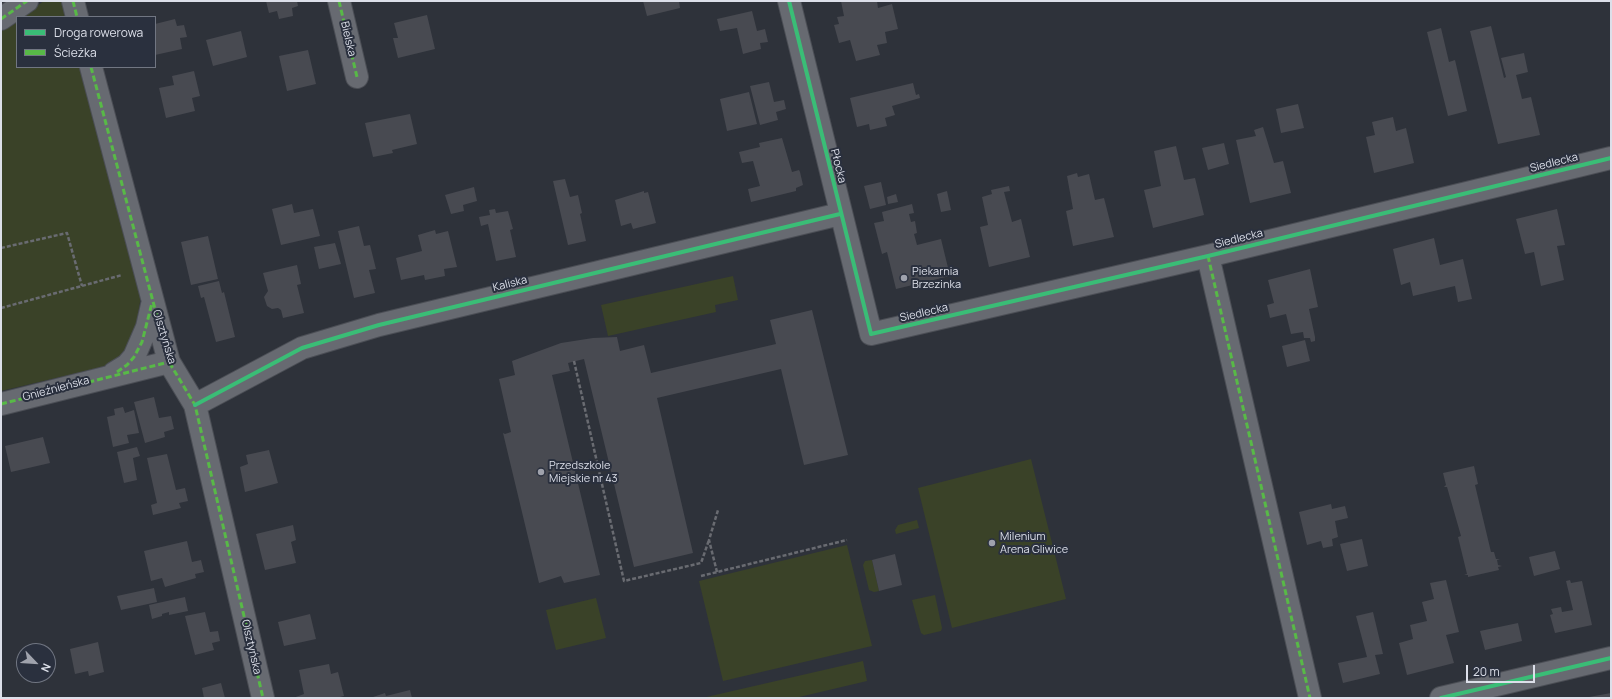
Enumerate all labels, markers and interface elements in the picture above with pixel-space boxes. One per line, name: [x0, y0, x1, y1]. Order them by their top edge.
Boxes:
legend: [16, 16, 156, 68]
street label: Bielska: [338, 20, 358, 58]
text: Droga rowerowa: [54, 24, 143, 41]
text: Ścieżka: [54, 44, 97, 61]
street label: Płocka: [827, 148, 849, 184]
street label: Siedlecka: [1529, 151, 1579, 175]
street label: Siedlecka: [1214, 227, 1264, 251]
place label: Piekarnia Brzezinka: [912, 265, 961, 291]
street label: Kaliska: [491, 273, 529, 295]
marker: Piekarnia Brzezinka: [899, 273, 909, 283]
street label: Siedlecka: [899, 301, 949, 325]
street label: Olsztyńska: [149, 308, 179, 366]
street label: Gnieźnieńska: [21, 374, 91, 404]
place label: Przedszkole Miejskie nr 43: [549, 459, 618, 485]
marker: Przedszkole Miejskie nr 43: [536, 467, 546, 477]
place label: Milenium Arena Gliwice: [1000, 530, 1068, 556]
marker: Milenium Arena Gliwice: [987, 538, 997, 548]
street label: Olsztyńska: [238, 618, 264, 676]
north arrow: [16, 643, 56, 683]
scale bar: [1468, 657, 1537, 683]
text: N: [38, 661, 55, 675]
text: 20 m: [1473, 663, 1500, 680]

